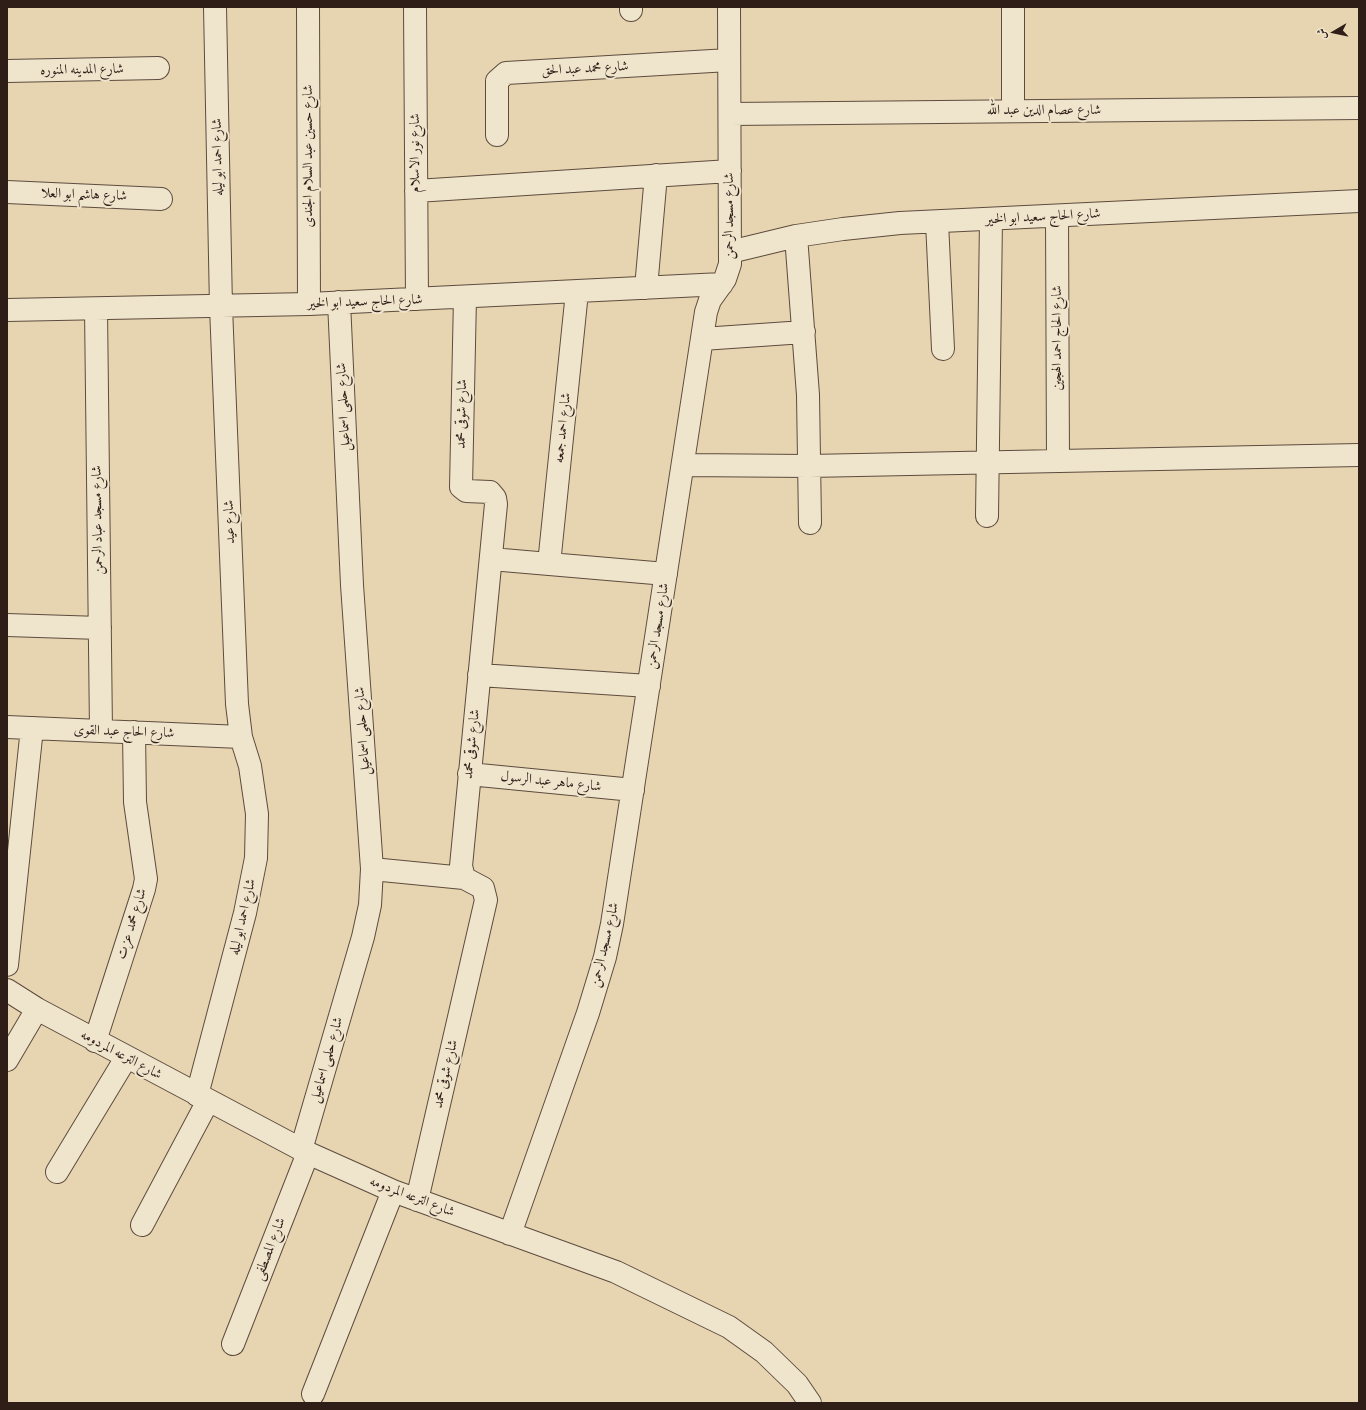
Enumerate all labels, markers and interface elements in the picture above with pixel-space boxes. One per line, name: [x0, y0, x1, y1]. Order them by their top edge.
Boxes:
north arrow: [1314, 12, 1354, 52]
text: ش: [1314, 28, 1329, 40]
street label: شارع محمد عبد الحق: [541, 58, 629, 80]
street label: شارع المدينه المنوره: [40, 61, 124, 79]
street label: شارع حسين عبد السلام الجندى: [301, 85, 317, 227]
street label: شارع عصام الدين عبد الله: [987, 103, 1101, 119]
street label: شارع نور الاسلام: [408, 113, 424, 193]
street label: شارع احمد ابو ليله: [209, 118, 227, 196]
street label: شارع مسجد الرحمن: [722, 173, 738, 259]
street label: شارع هاشم ابو العلا: [41, 185, 127, 205]
street label: شارع الحاج سعيد ابو الخير: [985, 206, 1101, 228]
street label: شارع الحاج احمد الهجين: [1050, 285, 1066, 391]
street label: شارع الحاج سعيد ابو الخير: [307, 292, 423, 312]
street label: شارع حلمى اسماعيل: [333, 362, 355, 452]
street label: شارع شوقى محمد: [453, 379, 471, 449]
street label: شارع احمد جمعه: [551, 392, 575, 464]
street label: شارع مسجد عباد الرحمن: [89, 465, 107, 575]
street label: شارع عيد: [221, 500, 239, 544]
street label: شارع مسجد الرحمن: [643, 582, 673, 670]
street label: شارع حلمى اسماعيل: [352, 686, 374, 776]
street label: شارع شوقى محمد: [460, 708, 484, 780]
street label: شارع الحاج عبد القوى: [73, 722, 175, 742]
street label: شارع ماهر عبد الرسول: [500, 768, 602, 796]
street label: شارع احمد ابو ليله: [226, 877, 260, 957]
street label: شارع محمد عزت: [113, 886, 151, 962]
street label: شارع مسجد الرحمن: [587, 901, 623, 989]
street label: شارع حلمى اسماعيل: [307, 1015, 347, 1105]
street label: شارع الترعه المردومه: [77, 1027, 165, 1083]
street label: شارع شوقى محمد: [430, 1038, 462, 1110]
street label: شارع الترعه المردومه: [367, 1173, 457, 1221]
street label: شارع المصطفى: [250, 1215, 290, 1283]

